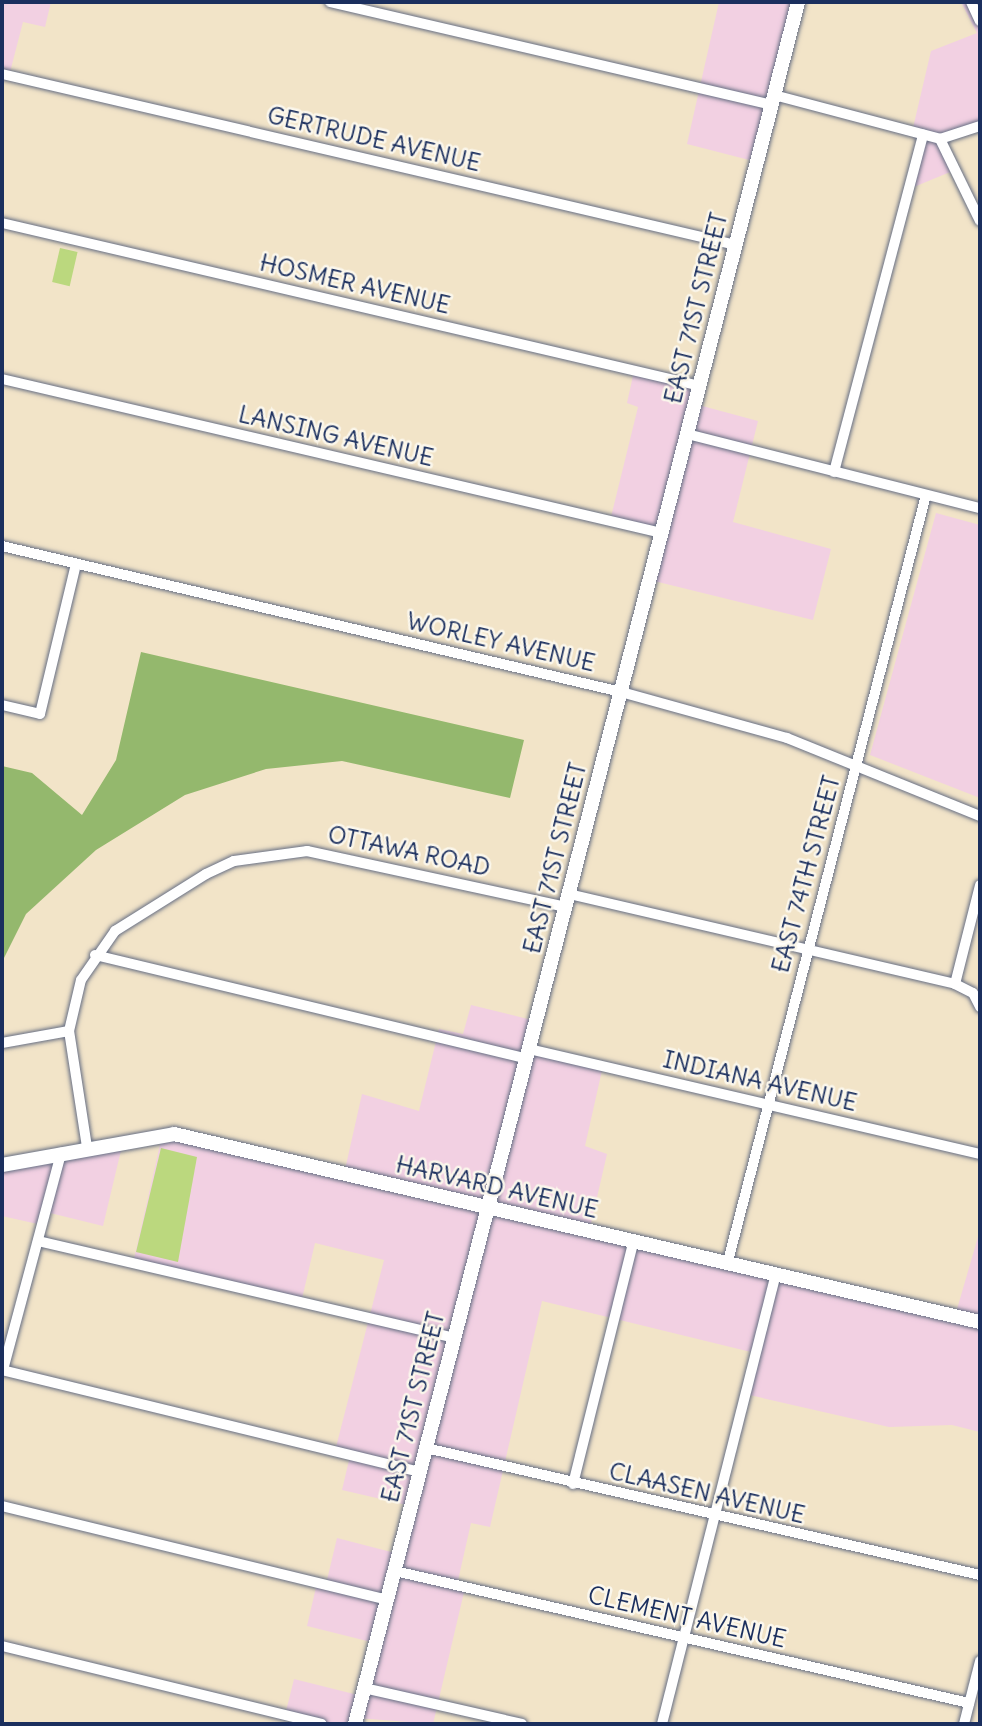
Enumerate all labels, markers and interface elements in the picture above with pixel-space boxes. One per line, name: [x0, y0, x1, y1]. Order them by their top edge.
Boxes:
street label: GERTRUDE AVENUE: [265, 100, 483, 178]
street label: EAST 71ST STREET: [658, 210, 734, 406]
street label: HOSMER AVENUE: [257, 248, 453, 320]
street label: LANSING AVENUE: [236, 400, 436, 472]
street label: WORLEY AVENUE: [404, 606, 598, 678]
street label: EAST 71ST STREET: [517, 760, 593, 956]
street label: EAST 74TH STREET: [766, 772, 846, 976]
street label: OTTAWA ROAD: [325, 820, 493, 882]
street label: INDIANA AVENUE: [660, 1045, 860, 1117]
street label: HARVARD AVENUE: [393, 1150, 601, 1224]
street label: EAST 71ST STREET: [375, 1309, 451, 1505]
street label: CLAASEN AVENUE: [606, 1456, 808, 1530]
street label: CLEMENT AVENUE: [585, 1580, 789, 1654]

